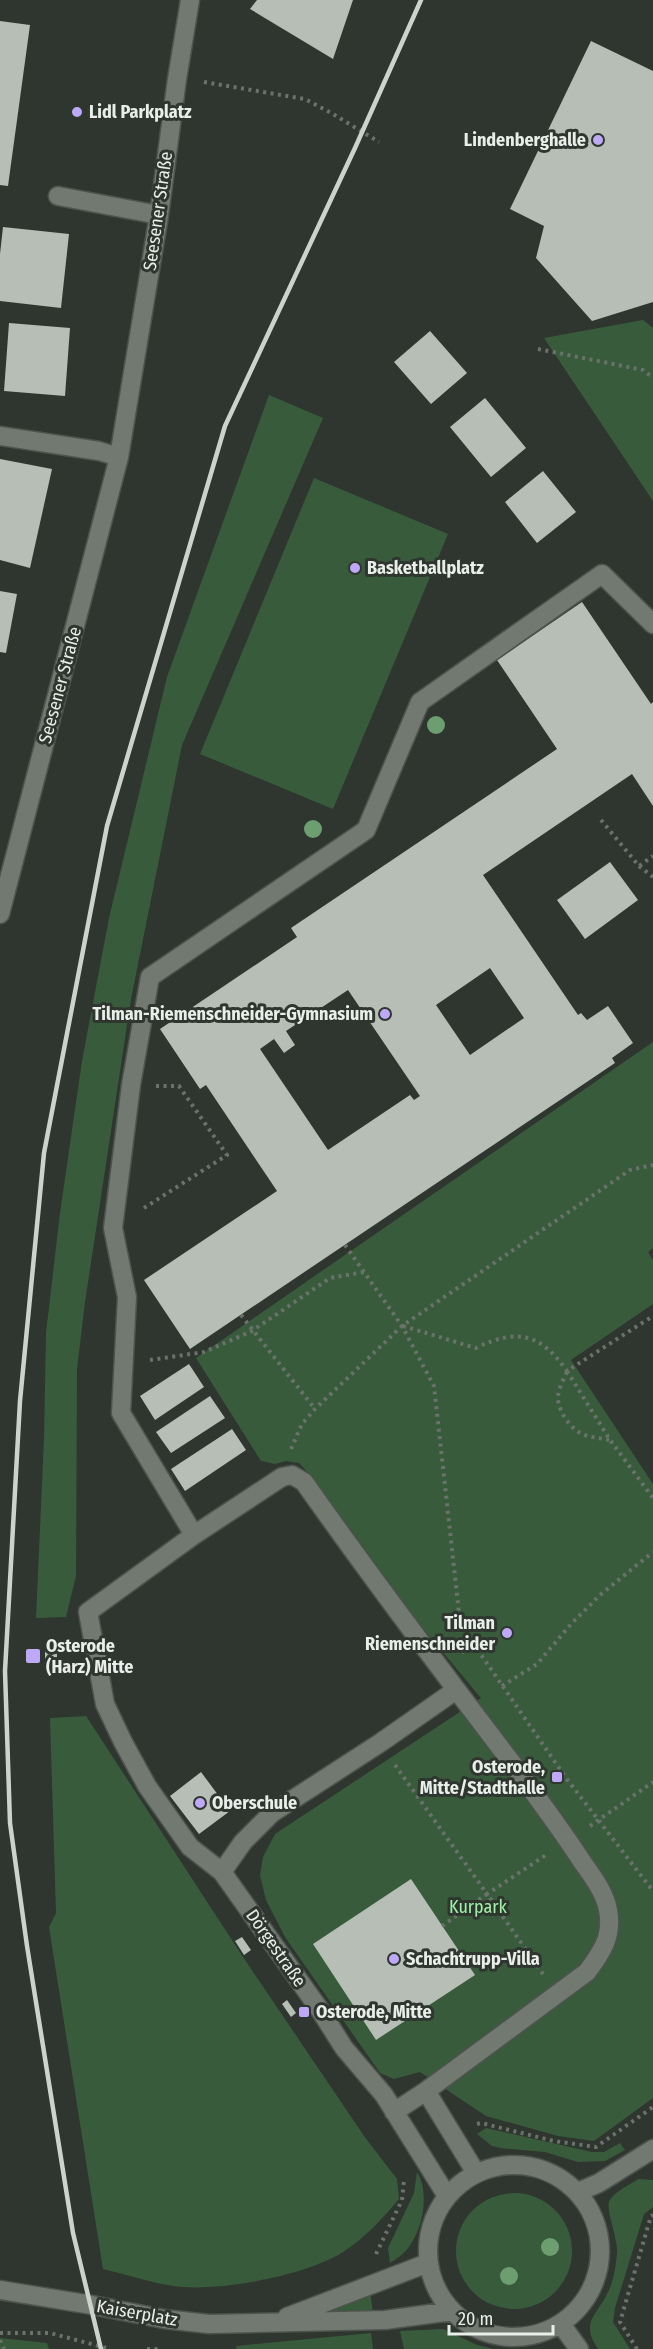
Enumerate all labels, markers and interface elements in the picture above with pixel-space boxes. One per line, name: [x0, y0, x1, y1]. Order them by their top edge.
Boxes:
place label: Lidl Parkplatz: [89, 101, 192, 123]
marker: Lidl Parkplatz: [70, 105, 84, 119]
place label: Lindenberghalle: [464, 129, 586, 151]
marker: Lindenberghalle: [591, 133, 605, 147]
street label: Seesener Straße: [139, 150, 177, 272]
place label: Basketballplatz: [367, 557, 484, 579]
marker: Basketballplatz: [348, 561, 362, 575]
street label: Seesener Straße: [34, 624, 86, 746]
place label: Tilman-Riemenschneider-Gymnasium: [93, 1003, 373, 1025]
marker: Tilman-Riemenschneider-Gymnasium: [378, 1007, 392, 1021]
place label: Tilman Riemenschneider: [365, 1612, 495, 1655]
marker: Tilman Riemenschneider: [500, 1626, 514, 1640]
place label: Osterode (Harz) Mitte: [46, 1635, 133, 1678]
marker: Osterode (Harz) Mitte: [24, 1647, 42, 1665]
place label: Osterode, Mitte/Stadthalle: [420, 1756, 545, 1799]
marker: Osterode, Mitte/Stadthalle: [550, 1770, 564, 1784]
place label: Oberschule: [212, 1792, 297, 1814]
marker: Oberschule: [193, 1796, 207, 1810]
park label: Kurpark: [449, 1896, 508, 1918]
street label: Dörgestraße: [241, 1905, 311, 1991]
place label: Schachtrupp-Villa: [406, 1948, 540, 1970]
marker: Schachtrupp-Villa: [387, 1952, 401, 1966]
place label: Osterode, Mitte: [316, 2001, 432, 2023]
marker: Osterode, Mitte: [297, 2005, 311, 2019]
street label: Kaiserplatz: [95, 2295, 179, 2331]
scale bar: [449, 2298, 552, 2336]
text: 20 m: [458, 2308, 493, 2330]

